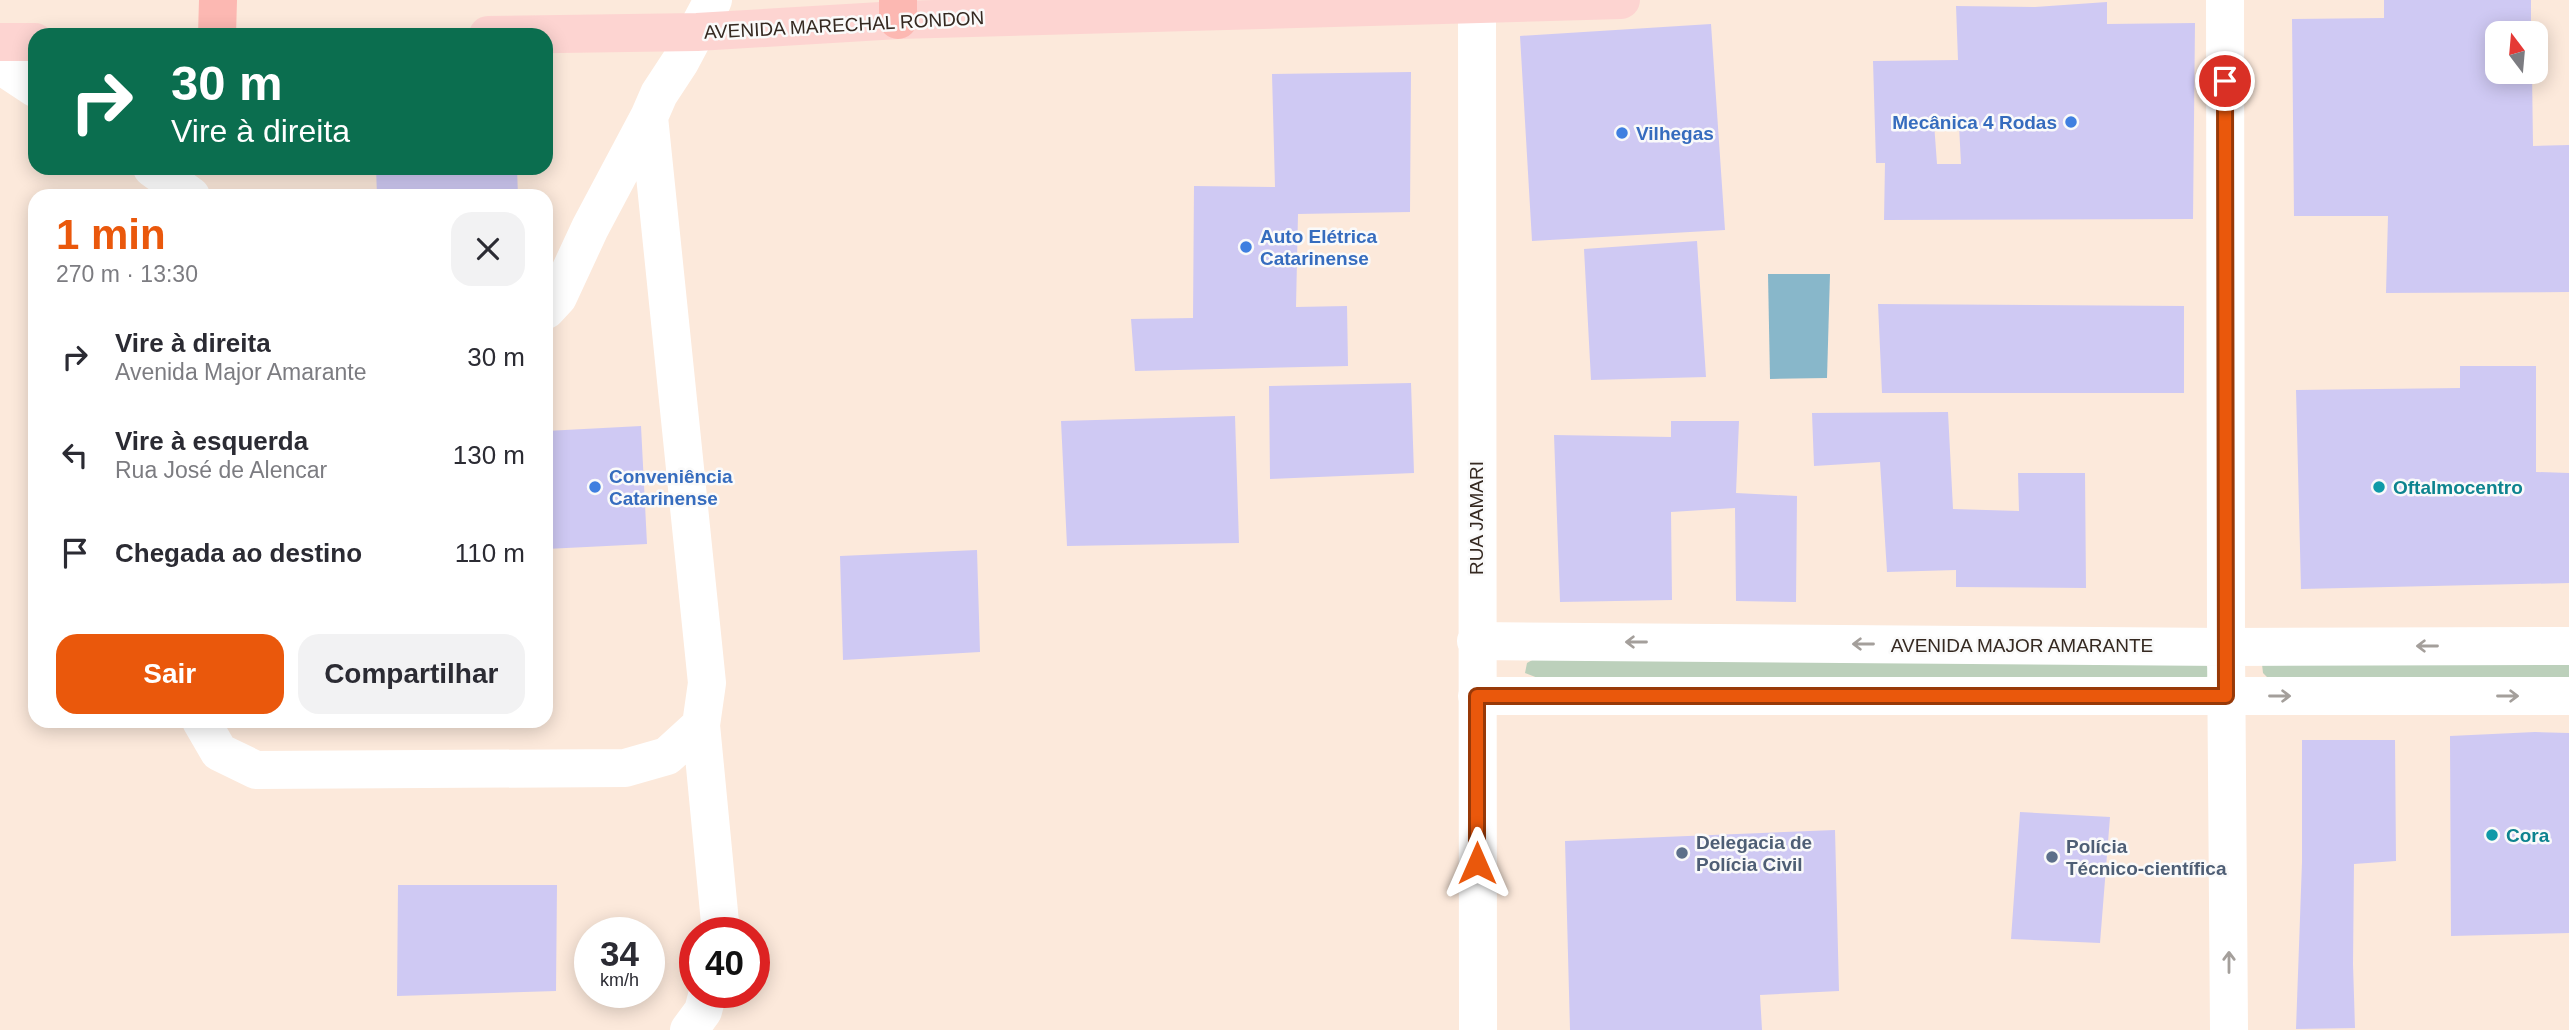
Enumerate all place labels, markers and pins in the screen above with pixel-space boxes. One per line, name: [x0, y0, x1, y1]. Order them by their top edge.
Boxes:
pin: [2195, 51, 2255, 111]
place label: Mecânica 4 Rodas: [1892, 112, 2057, 133]
marker: Mecânica 4 Rodas: [2063, 114, 2079, 130]
place label: Vilhegas: [1636, 123, 1714, 144]
marker: Vilhegas: [1614, 125, 1630, 141]
place label: Auto Elétrica Catarinense: [1260, 226, 1378, 269]
marker: Auto Elétrica Catarinense: [1238, 239, 1254, 255]
place label: Conveniência Catarinense: [609, 466, 733, 509]
place label: Oftalmocentro: [2393, 477, 2523, 498]
marker: Conveniência Catarinense: [587, 479, 603, 495]
marker: Oftalmocentro: [2371, 479, 2387, 495]
place label: Cora: [2506, 825, 2550, 846]
marker: Cora: [2484, 827, 2500, 843]
place label: Delegacia de Polícia Civil: [1696, 832, 1812, 875]
place label: Polícia Técnico-científica: [2066, 836, 2227, 879]
marker: Delegacia de Polícia Civil: [1674, 845, 1690, 861]
marker: Polícia Técnico-científica: [2044, 849, 2060, 865]

